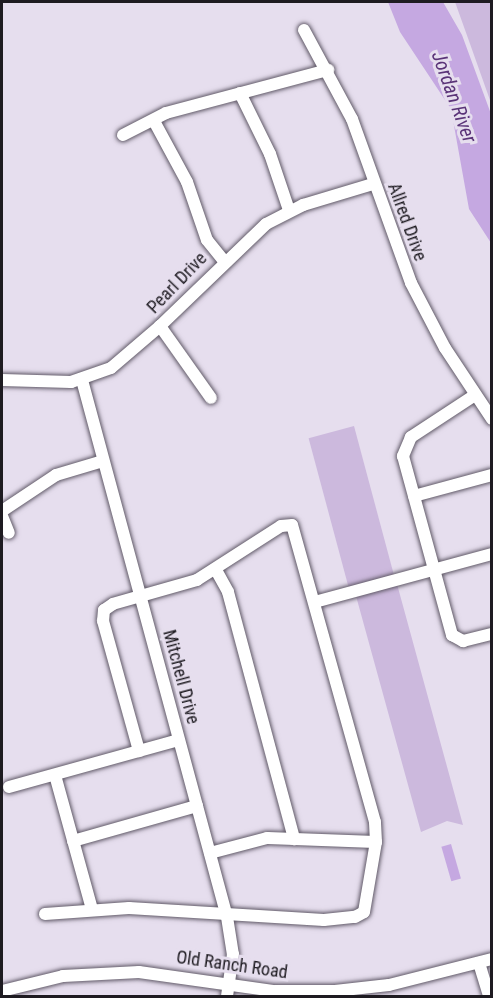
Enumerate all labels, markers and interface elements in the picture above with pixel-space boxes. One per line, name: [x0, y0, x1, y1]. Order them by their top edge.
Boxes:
water label: Jordan River: [426, 48, 482, 146]
street label: Allred Drive: [383, 180, 431, 264]
street label: Pearl Drive: [143, 248, 211, 318]
street label: Mitchell Drive: [158, 627, 204, 727]
street label: Old Ranch Road: [175, 946, 289, 984]

